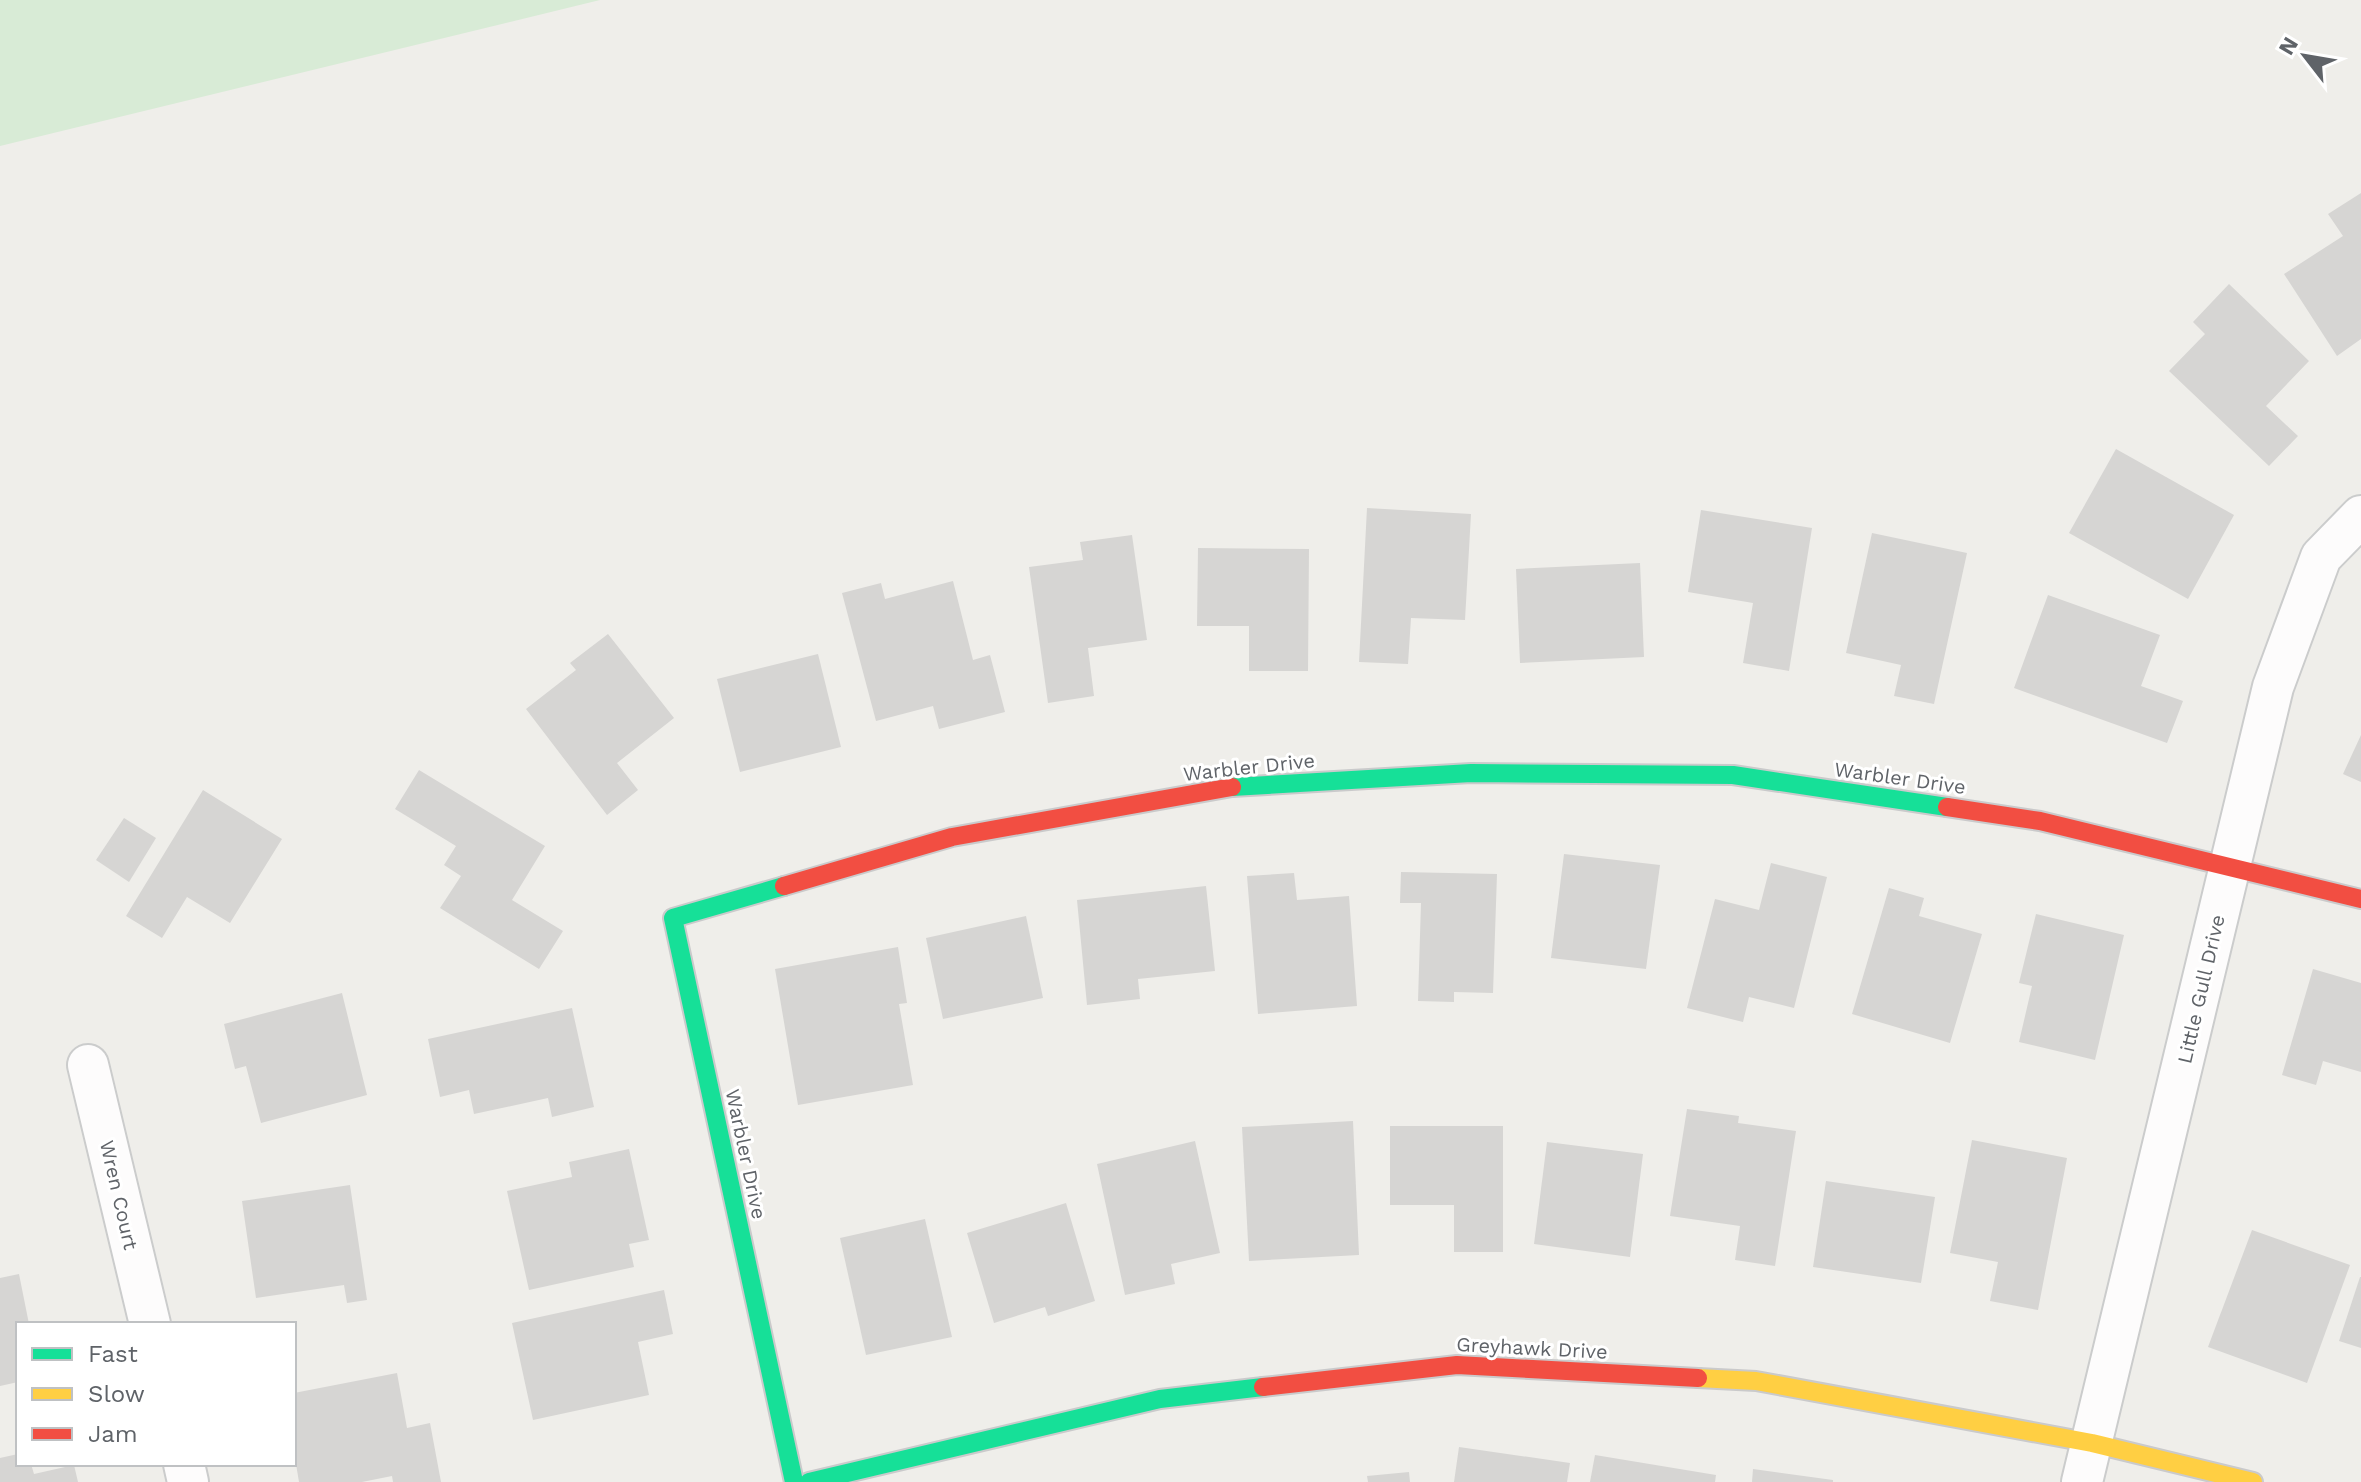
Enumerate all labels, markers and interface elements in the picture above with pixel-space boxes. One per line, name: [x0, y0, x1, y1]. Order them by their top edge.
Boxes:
north arrow: [2265, 16, 2345, 96]
text: N: [2273, 33, 2303, 59]
street label: Warbler Drive: [1182, 748, 1316, 786]
street label: Warbler Drive: [1833, 757, 1967, 799]
street label: Little Gull Drive: [2172, 912, 2230, 1066]
street label: Warbler Drive: [721, 1087, 771, 1221]
street label: Wren Court: [95, 1138, 143, 1253]
legend: [16, 1322, 296, 1466]
street label: Greyhawk Drive: [1456, 1332, 1608, 1364]
text: Fast: [88, 1340, 138, 1368]
text: Slow: [88, 1380, 145, 1408]
text: Jam: [88, 1420, 138, 1448]

